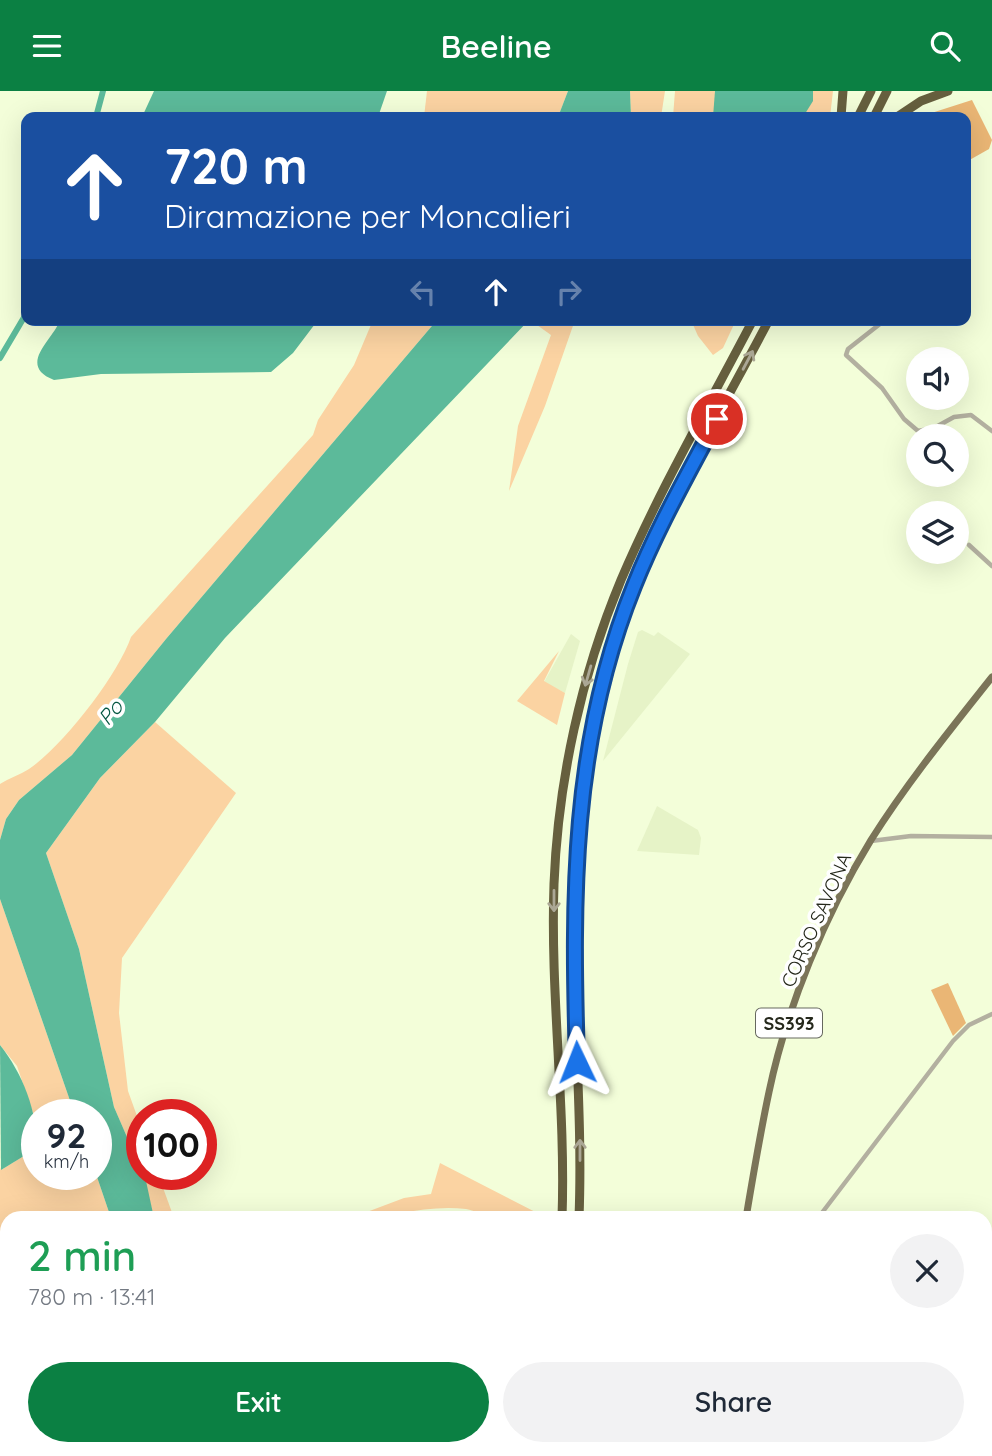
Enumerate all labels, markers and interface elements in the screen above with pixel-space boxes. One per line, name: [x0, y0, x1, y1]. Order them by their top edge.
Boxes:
text: Beeline: [440, 26, 552, 66]
icon: menu: [28, 27, 66, 65]
icon: search: [926, 27, 964, 65]
text: 720 m: [164, 135, 308, 196]
icon: ahead: [49, 140, 140, 231]
text: Diramazione per Moncalieri: [164, 196, 571, 236]
icon: left: [404, 273, 442, 311]
icon: ahead: [477, 273, 515, 311]
icon: right: [550, 273, 588, 311]
map controls: [906, 347, 969, 564]
button: sound: [906, 347, 969, 410]
one-way arrow: [742, 350, 755, 371]
pin: [687, 389, 747, 449]
icon: arrive: [698, 400, 736, 438]
button: search: [906, 424, 969, 487]
button: layers: [906, 501, 969, 564]
one-way arrow: [580, 665, 593, 687]
water label: Po: [92, 693, 129, 730]
street label: CORSO SAVONA: [776, 849, 856, 991]
one-way arrow: [547, 889, 561, 912]
road number: SS393: [756, 1008, 822, 1037]
position arrow: [540, 1025, 614, 1099]
speed limit sign: 100: [126, 1099, 217, 1190]
text: 92: [47, 1113, 86, 1157]
one-way arrow: [573, 1139, 587, 1162]
text: km/h: [44, 1150, 89, 1173]
text: 2 min: [28, 1229, 136, 1282]
button: close: [890, 1234, 964, 1308]
text: 780 m · 13:41: [28, 1282, 156, 1311]
button: Exit: [28, 1362, 489, 1442]
button: Share: [503, 1362, 964, 1442]

